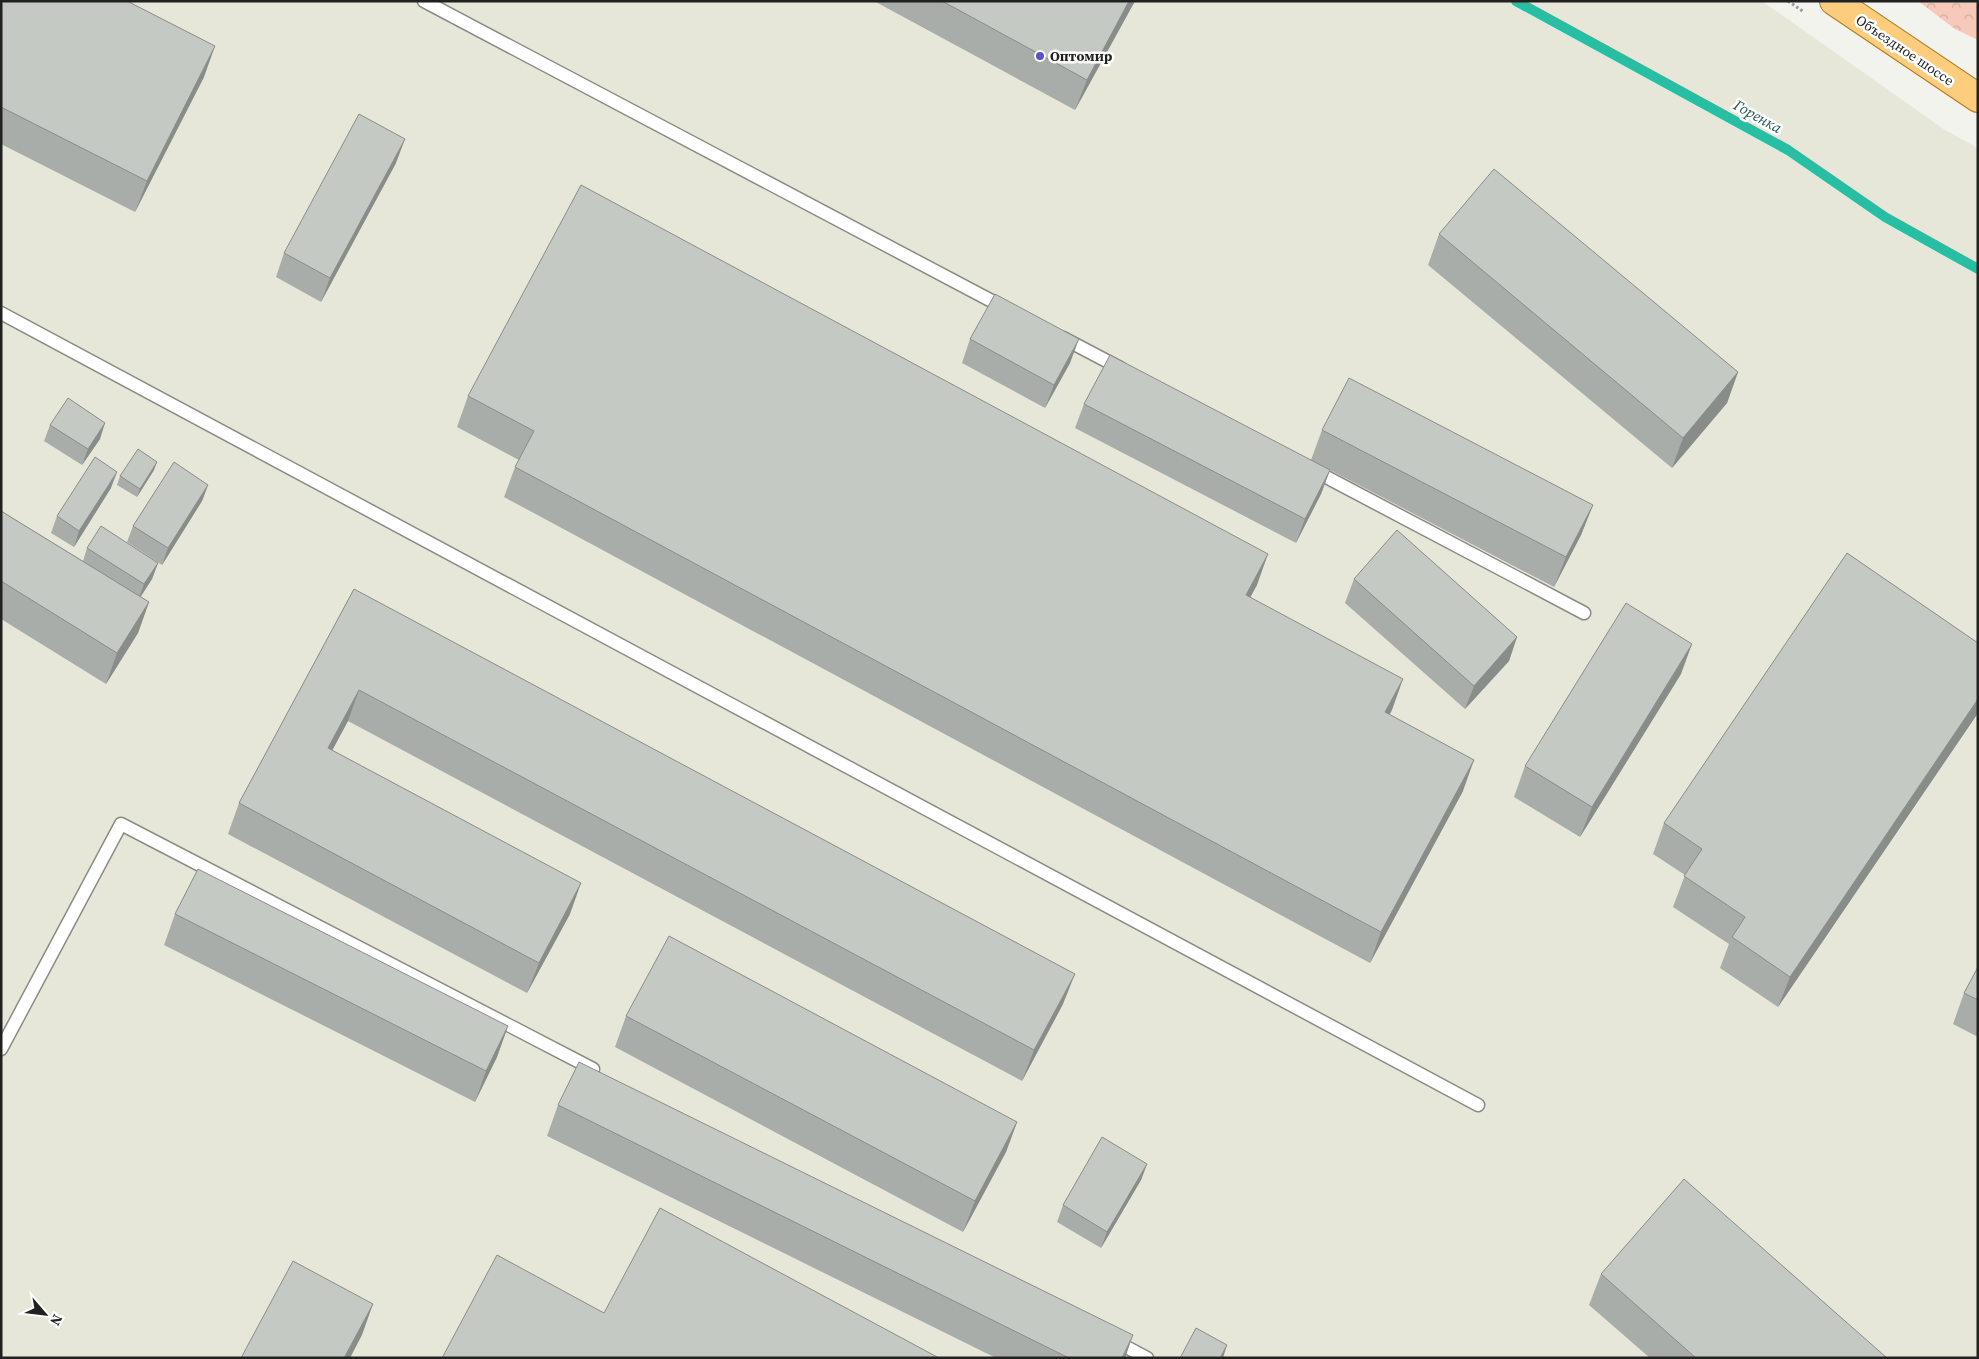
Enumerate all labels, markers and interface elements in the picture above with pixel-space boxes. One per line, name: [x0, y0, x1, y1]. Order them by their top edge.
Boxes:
street label: Объездное шоссе: [1852, 10, 1958, 90]
place label: Оптомир: [1050, 46, 1113, 66]
marker: Оптомир: [1034, 50, 1046, 62]
water label: Горенка: [1729, 94, 1786, 138]
north arrow: [20, 1289, 70, 1339]
text: N: [45, 1311, 68, 1329]

